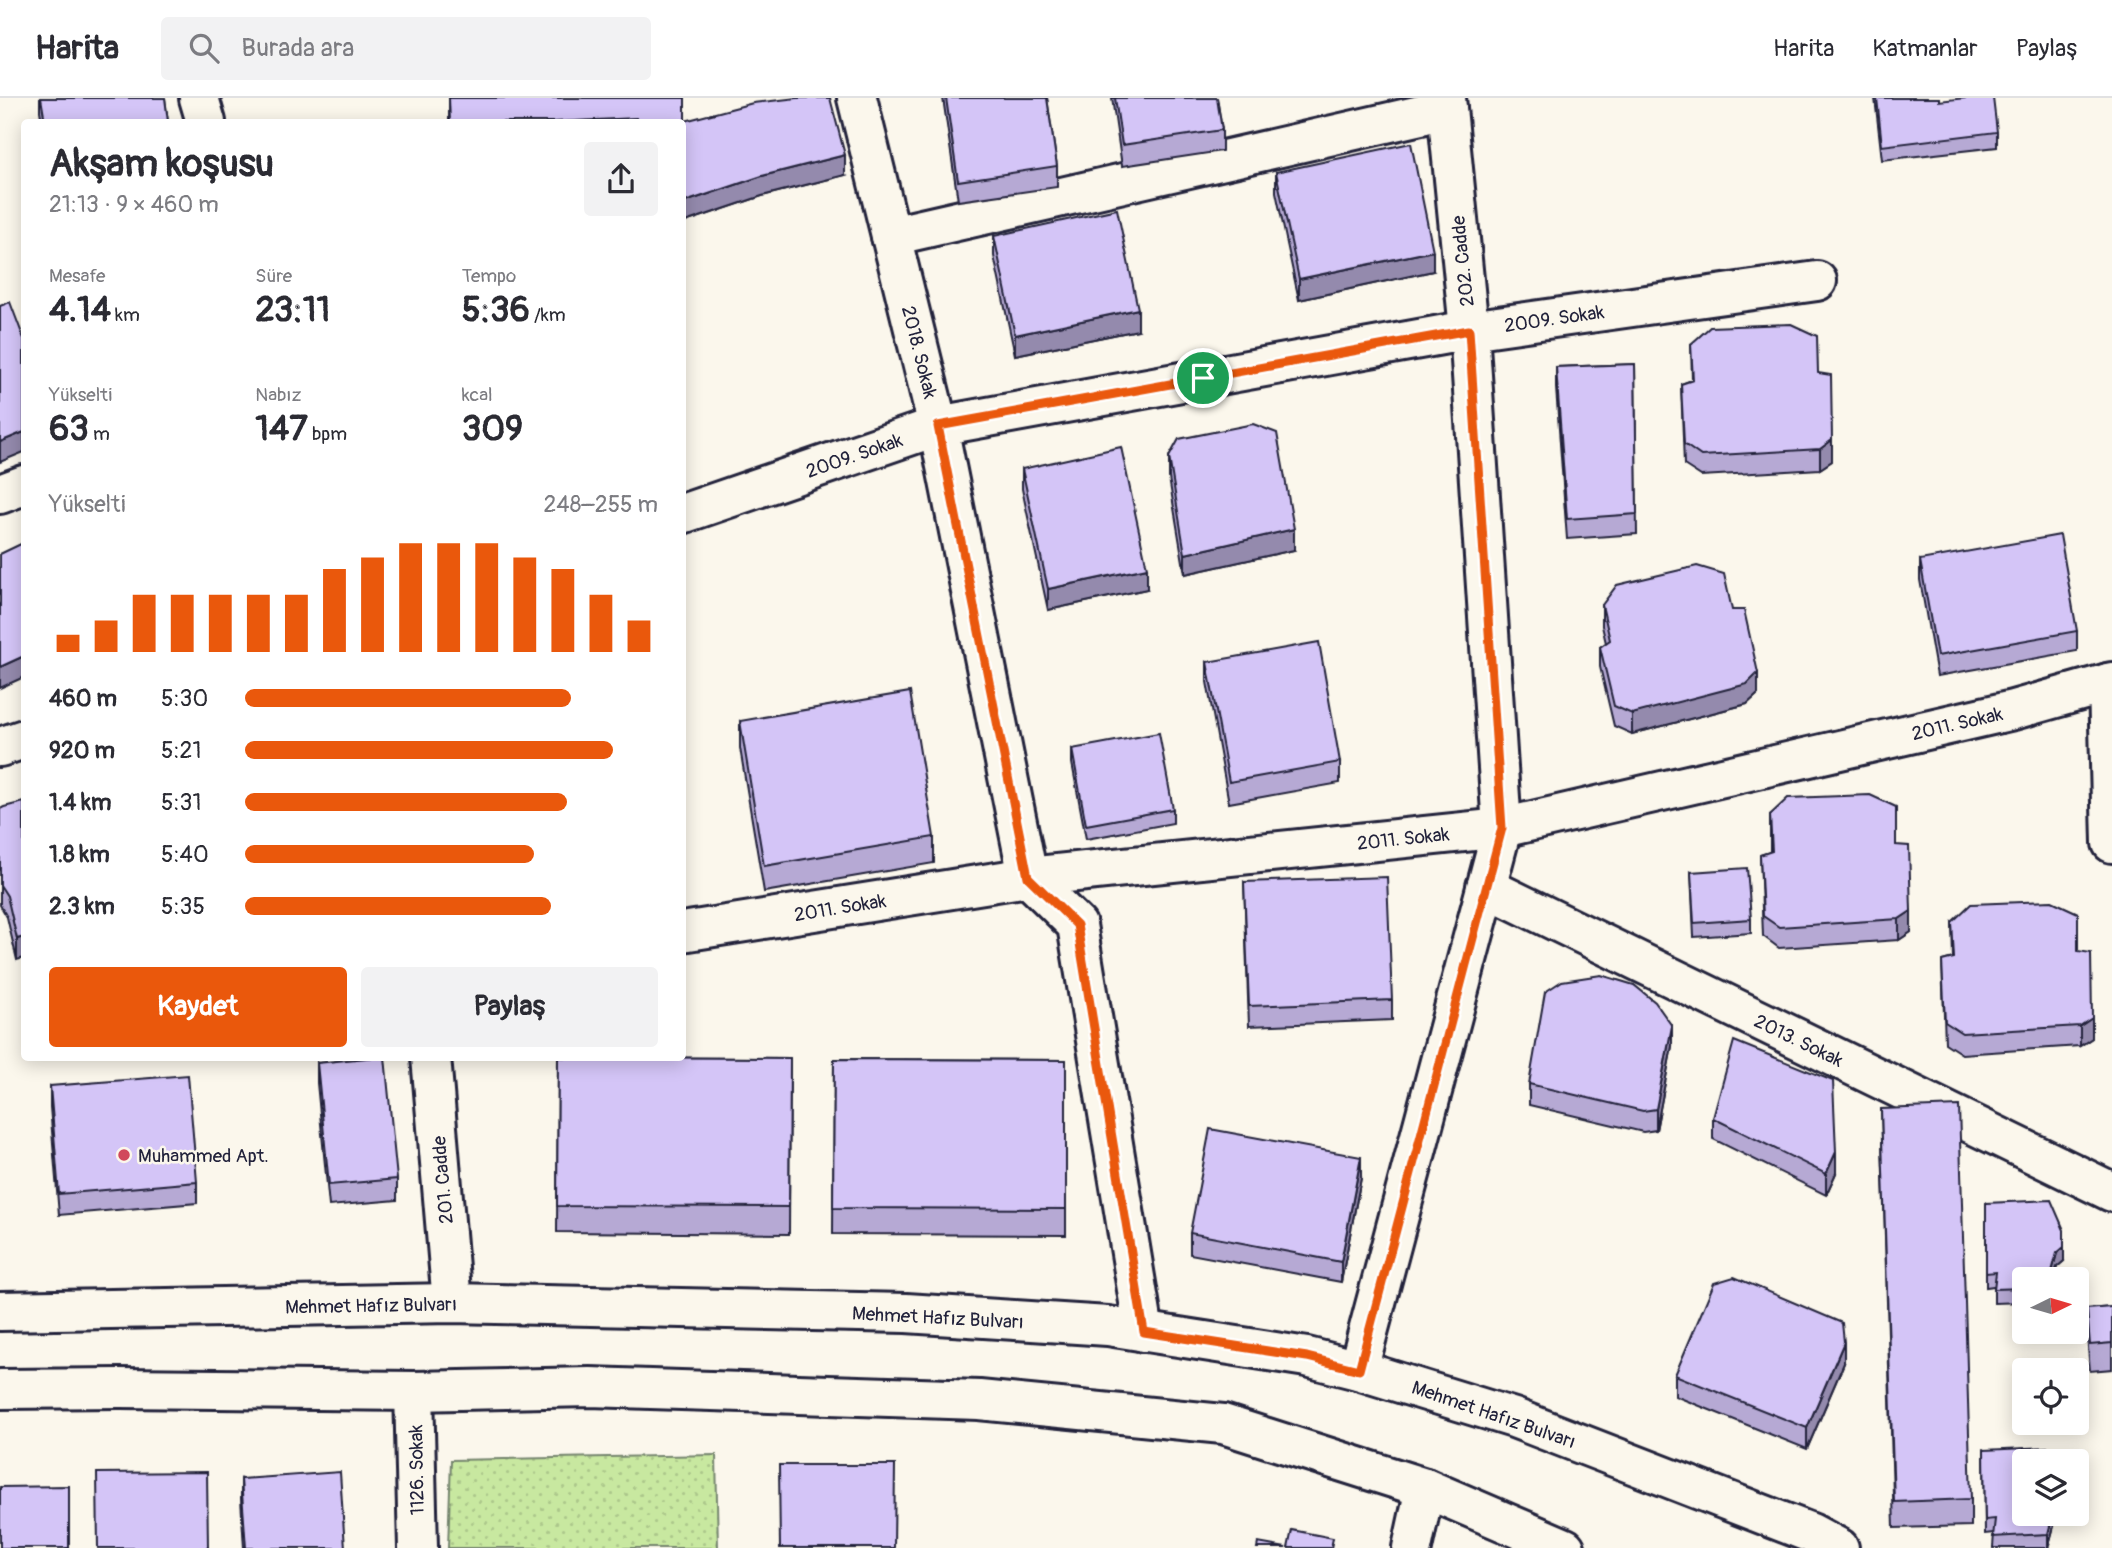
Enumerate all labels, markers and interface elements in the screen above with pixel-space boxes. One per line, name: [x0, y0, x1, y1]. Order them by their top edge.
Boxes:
search box: [161, 17, 651, 80]
text: Harita: [35, 28, 119, 69]
icon: search: [185, 29, 223, 67]
text: Burada ara: [241, 32, 354, 64]
text: Harita: [1773, 34, 1834, 63]
text: Katmanlar: [1872, 34, 1978, 63]
text: Paylaş: [2016, 34, 2077, 63]
text: Akşam koşusu: [49, 140, 274, 188]
button: share: [584, 142, 658, 216]
text: 21:13 · 9 × 460 m: [49, 190, 219, 219]
street label: 202. Cadde: [1446, 214, 1480, 308]
text: Mesafe: [49, 264, 105, 288]
text: Süre: [255, 264, 292, 288]
text: Tempo: [462, 264, 516, 288]
text: 4.14: [49, 288, 111, 332]
text: 23:11: [255, 288, 330, 332]
text: 5:36: [462, 288, 530, 332]
street label: 2009. Sokak: [1503, 300, 1606, 338]
text: km: [111, 303, 140, 327]
text: /km: [530, 303, 566, 327]
street label: 2018. Sokak: [896, 303, 942, 401]
pin: [1173, 348, 1233, 408]
icon: arrive: [1184, 359, 1222, 397]
text: Yükselti: [49, 383, 112, 407]
text: Nabız: [255, 383, 301, 407]
text: kcal: [462, 383, 493, 407]
text: 63: [49, 407, 89, 451]
text: 147: [255, 407, 308, 451]
text: 309: [462, 407, 523, 451]
text: m: [89, 422, 110, 446]
text: bpm: [308, 422, 347, 446]
street label: 2009. Sokak: [803, 428, 906, 484]
text: Yükselti: [49, 490, 126, 519]
text: 248–255 m: [543, 490, 658, 519]
text: 460 m: [49, 684, 117, 713]
text: 5:30: [161, 684, 208, 713]
street label: 2011. Sokak: [1909, 702, 2005, 746]
text: 920 m: [49, 736, 115, 765]
text: 5:21: [161, 736, 201, 765]
text: 1.4 km: [49, 788, 111, 817]
text: 5:31: [161, 788, 201, 817]
street label: 2011. Sokak: [1356, 822, 1451, 856]
text: 1.8 km: [49, 840, 110, 869]
text: 5:40: [161, 840, 209, 869]
street label: 2011. Sokak: [792, 889, 888, 927]
text: 2.3 km: [49, 892, 115, 921]
text: 5:35: [161, 892, 205, 921]
button: Kaydet: [49, 967, 347, 1047]
button: Paylaş: [361, 967, 658, 1047]
street label: 2013. Sokak: [1750, 1009, 1847, 1073]
street label: 201. Cadde: [427, 1134, 459, 1225]
place label: Muhammed Apt.: [138, 1144, 269, 1168]
marker: Muhammed Apt.: [116, 1147, 132, 1163]
north arrow: [2012, 1267, 2090, 1344]
map controls: [2012, 1267, 2089, 1526]
street label: Mehmet Hafız Bulvarı: [285, 1293, 457, 1319]
street label: Mehmet Hafız Bulvarı: [852, 1302, 1024, 1334]
button: locate: [2012, 1358, 2089, 1435]
street label: Mehmet Hafız Bulvarı: [1409, 1376, 1579, 1454]
street label: 1126. Sokak: [404, 1424, 430, 1516]
button: layers: [2012, 1449, 2089, 1526]

